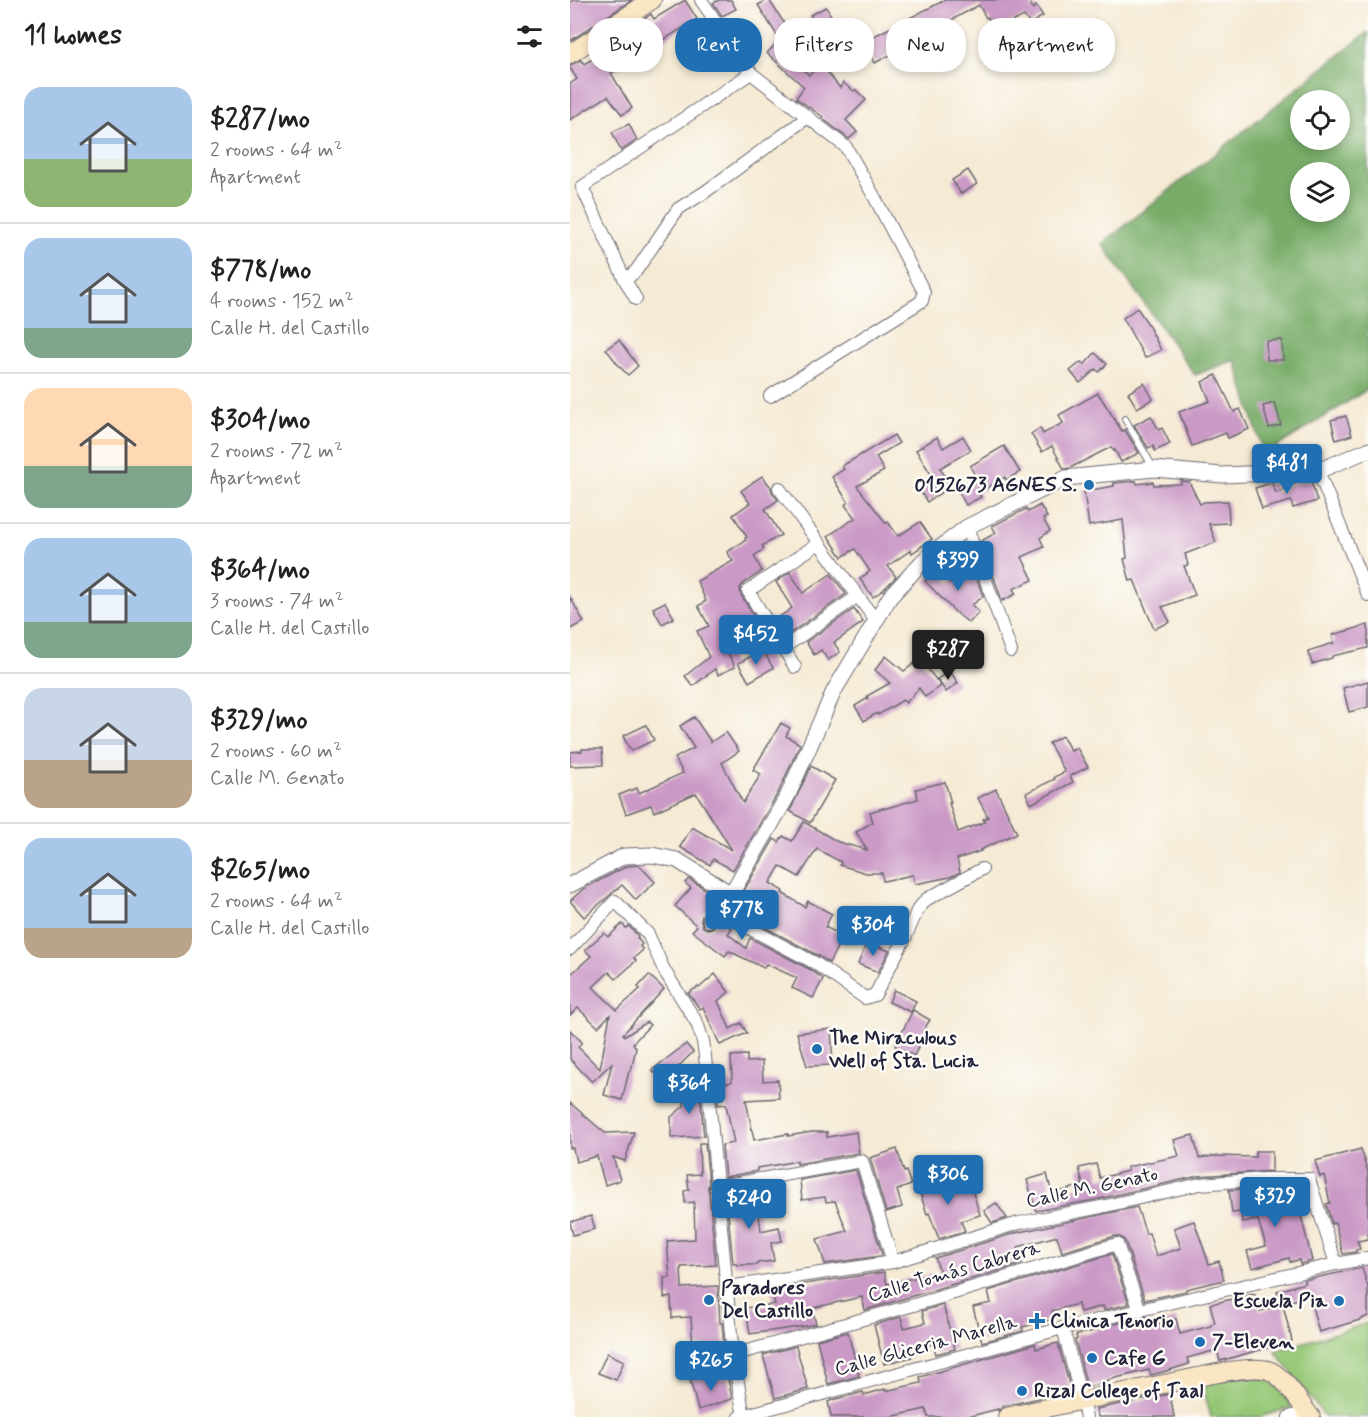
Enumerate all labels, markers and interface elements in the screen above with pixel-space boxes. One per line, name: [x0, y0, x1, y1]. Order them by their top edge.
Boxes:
chip: Buy: [588, 18, 663, 72]
chip: Rent: [675, 18, 762, 72]
chip: Filters: [774, 18, 874, 72]
chip: New: [886, 18, 966, 72]
chip: Apartment: [978, 18, 1115, 72]
text: 11 homes: [24, 19, 122, 53]
icon: filters: [513, 20, 546, 53]
map controls: [1290, 90, 1350, 222]
button: locate: [1290, 90, 1350, 150]
text: $287/mo: [210, 103, 310, 137]
icon: home: [72, 111, 144, 183]
text: 2 rooms · 64 m²: [210, 137, 343, 164]
button: layers: [1290, 162, 1350, 222]
text: Apartment: [210, 164, 301, 191]
text: $778/mo: [210, 254, 311, 288]
icon: home: [72, 262, 144, 334]
text: 4 rooms · 152 m²: [210, 288, 353, 315]
text: Calle H. del Castillo: [210, 315, 369, 342]
text: $304/mo: [210, 404, 310, 438]
icon: home: [72, 412, 144, 484]
text: 2 rooms · 72 m²: [210, 438, 343, 465]
pin: $481: [1251, 444, 1323, 495]
text: $481: [1266, 450, 1308, 477]
text: Apartment: [210, 465, 301, 492]
place label: 0152673 AGNES S.: [915, 472, 1077, 499]
marker: 0152673 AGNES S.: [1082, 478, 1096, 492]
pin: $399: [922, 541, 994, 592]
text: $399: [936, 547, 980, 574]
text: $364/mo: [210, 554, 310, 588]
icon: home: [72, 562, 144, 634]
text: 3 rooms · 74 m²: [210, 588, 344, 615]
text: Calle H. del Castillo: [210, 615, 369, 642]
pin: $452: [720, 615, 792, 666]
text: $452: [733, 621, 779, 648]
pin: $287: [912, 630, 984, 681]
text: $287: [926, 636, 970, 663]
text: $329/mo: [210, 704, 308, 738]
icon: home: [72, 712, 144, 784]
text: 2 rooms · 60 m²: [210, 738, 342, 765]
text: Calle M. Genato: [210, 765, 344, 792]
text: $265/mo: [210, 854, 310, 888]
icon: home: [72, 862, 144, 934]
text: 2 rooms · 64 m²: [210, 888, 343, 915]
pin: $778: [706, 890, 778, 941]
text: $778: [720, 896, 764, 923]
pin: $304: [837, 906, 909, 957]
text: $304: [851, 912, 895, 939]
text: Calle H. del Castillo: [210, 915, 369, 942]
place label: The Miraculous Well of Sta. Lucia: [828, 1025, 979, 1075]
marker: The Miraculous Well of Sta. Lucia: [810, 1042, 824, 1056]
pin: $364: [653, 1064, 725, 1115]
text: $364: [667, 1070, 711, 1097]
pin: $306: [912, 1155, 984, 1206]
text: $306: [927, 1161, 969, 1188]
street label: Calle M. Genato: [1023, 1161, 1161, 1215]
pin: $329: [1239, 1177, 1311, 1228]
pin: $240: [713, 1179, 785, 1230]
text: $329: [1254, 1183, 1296, 1210]
text: $240: [726, 1185, 772, 1212]
street label: Calle Tomás Cabrera: [865, 1234, 1044, 1310]
place label: Paradores Del Castillo: [721, 1275, 813, 1325]
place label: Escuela Pia: [1233, 1288, 1328, 1315]
marker: Paradores Del Castillo: [702, 1293, 716, 1307]
marker: Escuela Pia: [1332, 1294, 1346, 1308]
street label: Calle Gliceria Marella: [832, 1308, 1021, 1383]
place label: Clinica Tenorio: [1050, 1308, 1174, 1335]
marker: Clinica Tenorio: [1028, 1312, 1046, 1330]
place label: 7-Eleven: [1212, 1329, 1295, 1356]
marker: 7-Eleven: [1193, 1335, 1207, 1349]
pin: $265: [675, 1341, 747, 1392]
place label: Cafe G: [1104, 1345, 1166, 1372]
text: $265: [689, 1347, 733, 1374]
marker: Cafe G: [1085, 1351, 1099, 1365]
place label: Rizal College of Taal: [1034, 1378, 1203, 1405]
marker: Rizal College of Taal: [1015, 1384, 1029, 1398]

